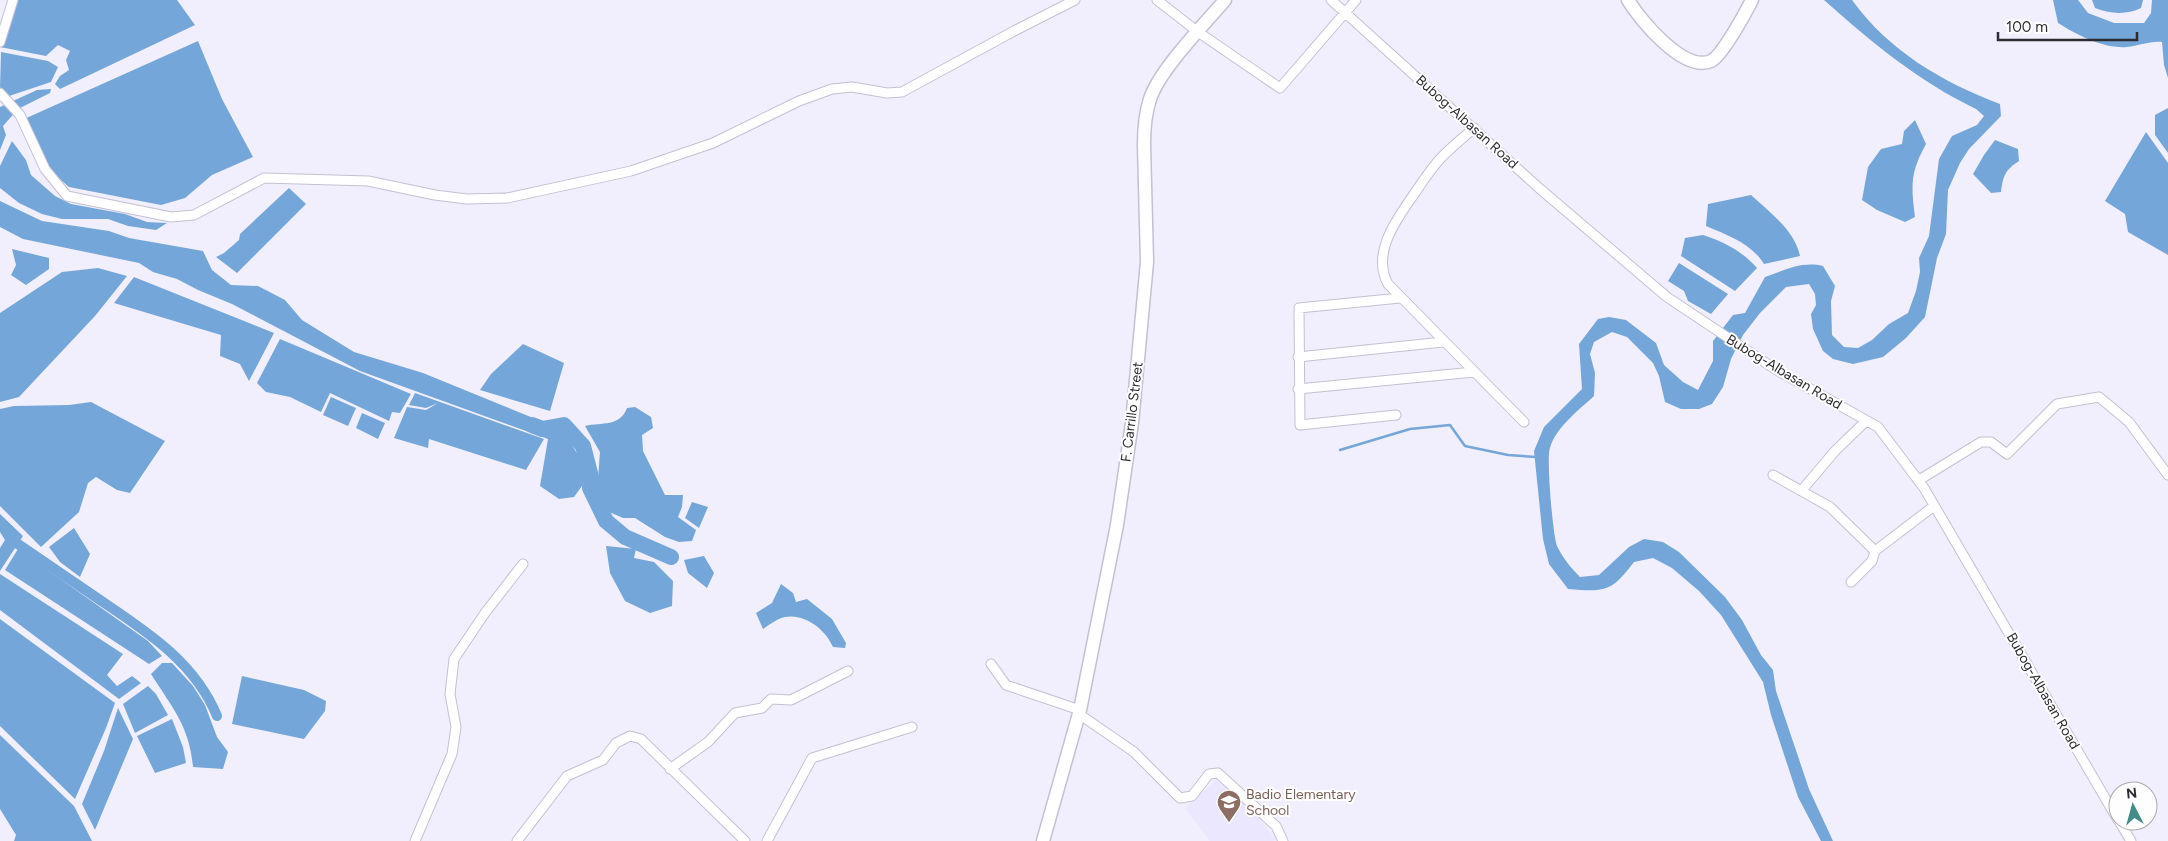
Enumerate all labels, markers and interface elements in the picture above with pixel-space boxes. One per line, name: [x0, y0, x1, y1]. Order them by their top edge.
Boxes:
scale bar: [1998, 10, 2137, 42]
text: 100 m: [2006, 18, 2048, 36]
street label: Bubog-Albasan Road: [1412, 72, 1522, 172]
street label: Bubog-Albasan Road: [1723, 331, 1845, 413]
street label: F. Carrillo Street: [1117, 361, 1147, 463]
street label: Bubog-Albasan Road: [2003, 630, 2083, 752]
north arrow: [2108, 781, 2158, 831]
text: N: [2125, 785, 2138, 803]
place label: Badio Elementary School: [1246, 786, 1356, 819]
school or university icon: Badio Elementary School: [1216, 789, 1242, 823]

